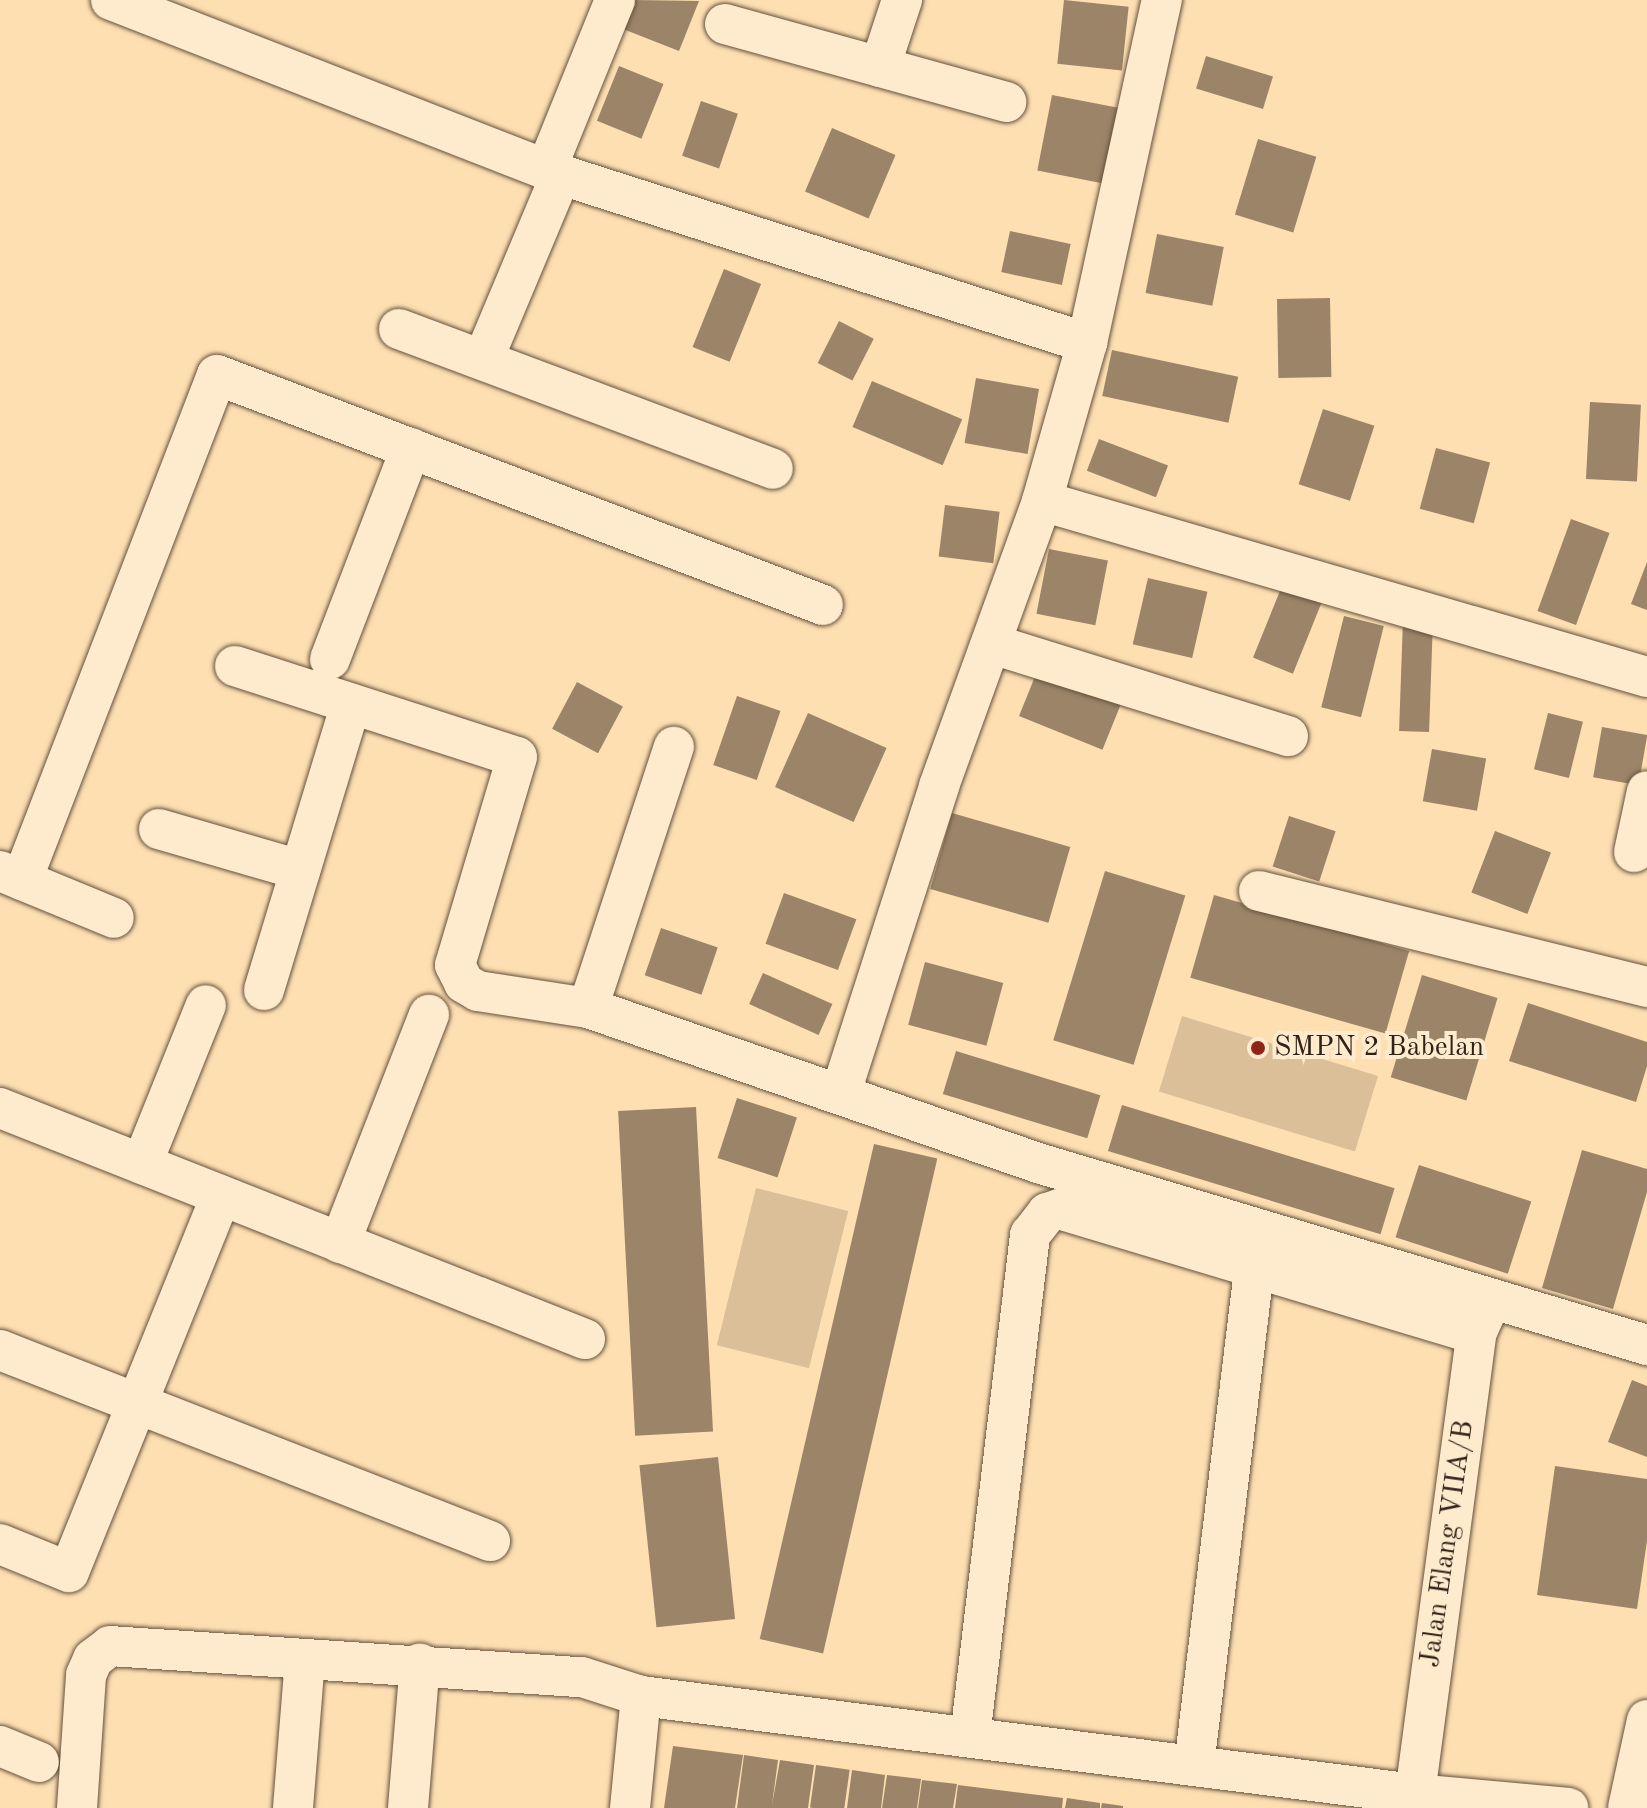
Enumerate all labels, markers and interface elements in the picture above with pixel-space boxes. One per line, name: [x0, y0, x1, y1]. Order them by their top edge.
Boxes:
place label: SMPN 2 Babelan: [1274, 1031, 1484, 1065]
marker: SMPN 2 Babelan: [1249, 1039, 1267, 1057]
street label: Jalan Elang VIIA/B: [1414, 1418, 1482, 1670]

